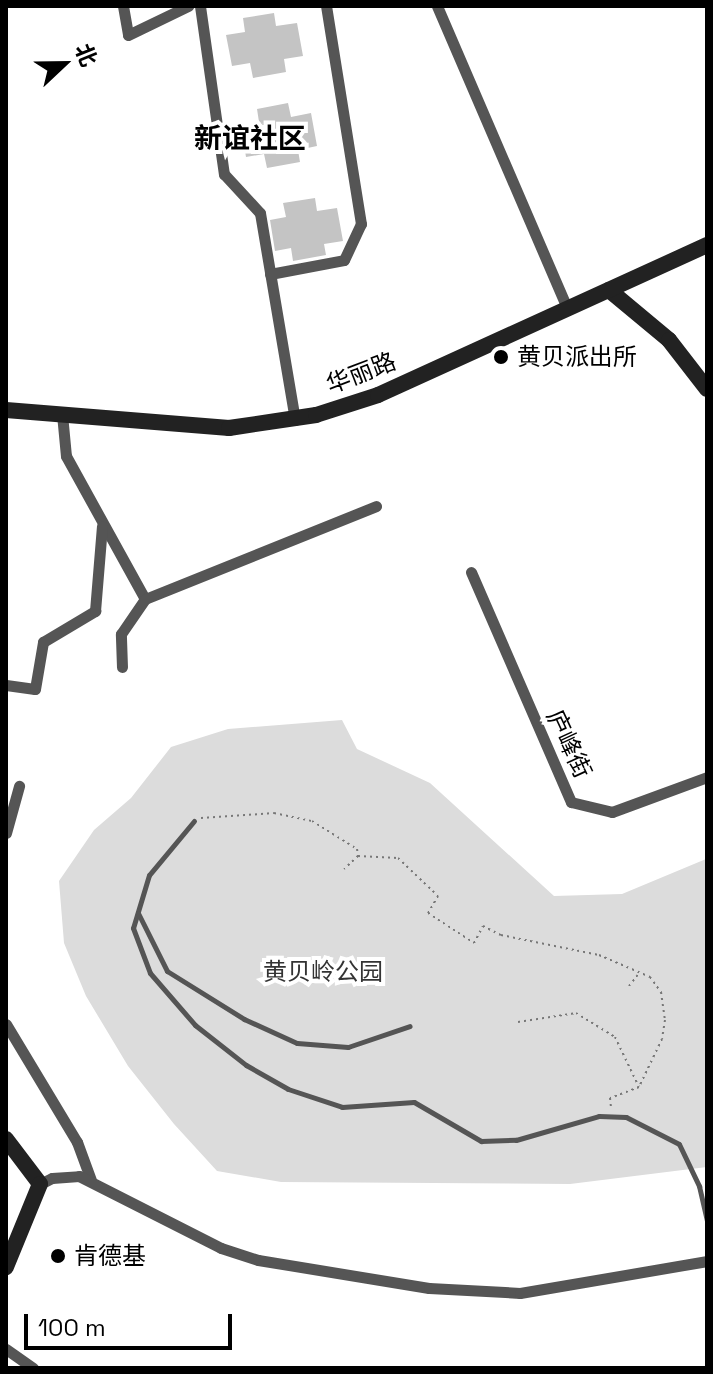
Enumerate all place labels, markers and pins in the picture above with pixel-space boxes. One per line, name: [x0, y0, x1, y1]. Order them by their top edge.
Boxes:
place label: 黄贝派出所: [517, 343, 637, 371]
marker: 黄贝派出所: [492, 348, 510, 366]
place label: 肯德基: [74, 1242, 146, 1270]
marker: 肯德基: [49, 1247, 67, 1265]

